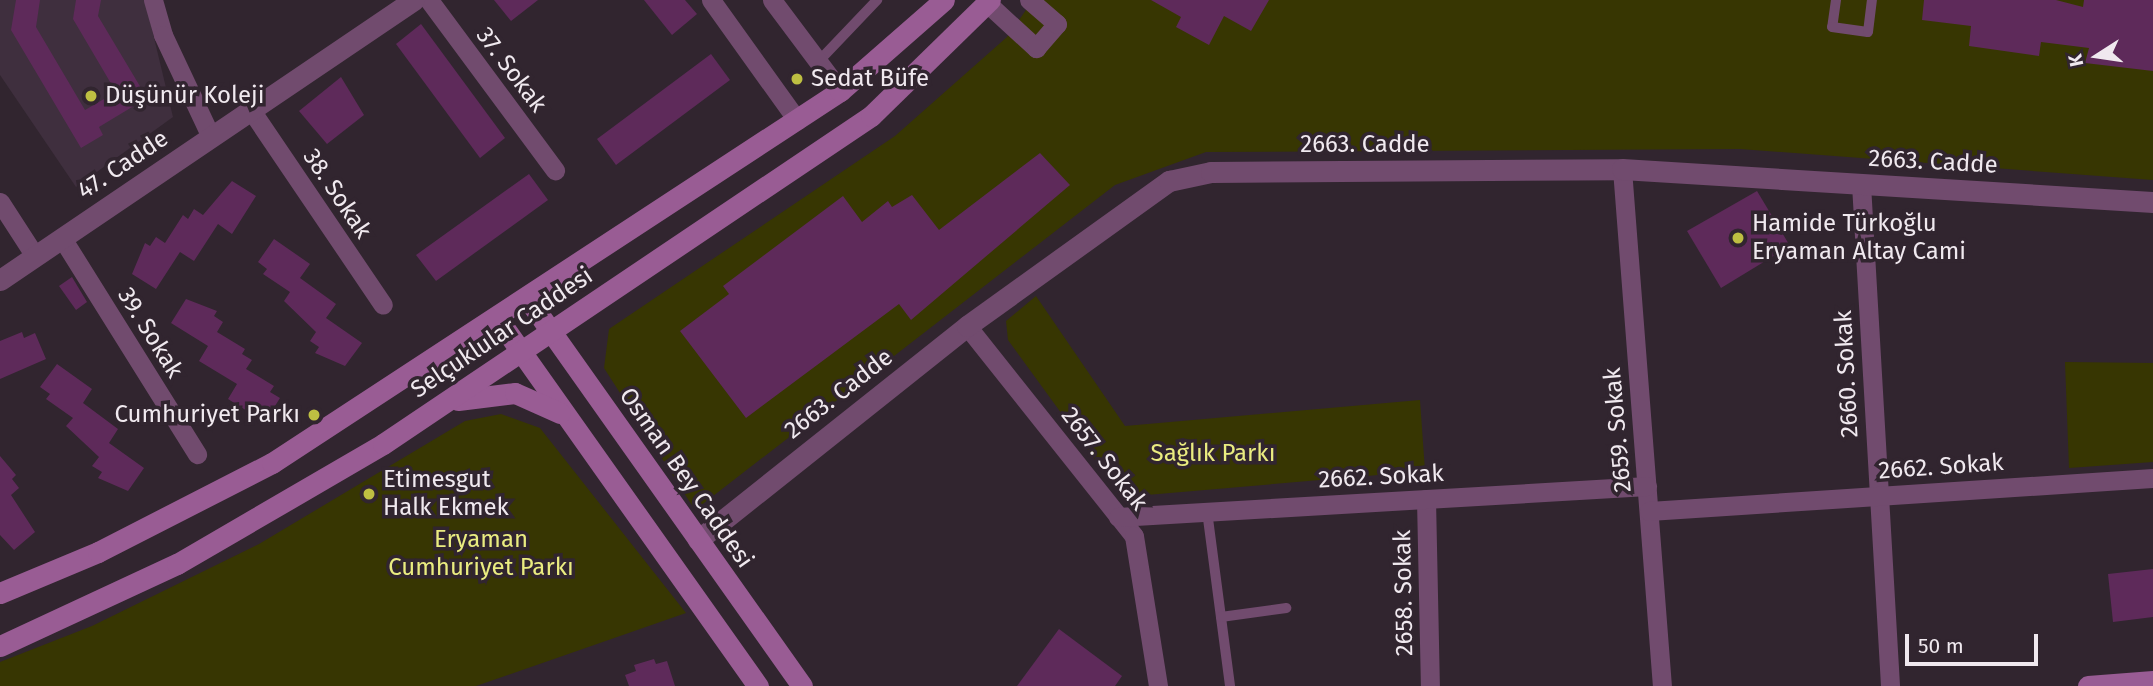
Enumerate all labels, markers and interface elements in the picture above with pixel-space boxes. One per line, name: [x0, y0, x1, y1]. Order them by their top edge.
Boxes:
north arrow: [2062, 21, 2132, 91]
street label: 37. Sokak: [470, 22, 552, 118]
text: K: [2063, 52, 2088, 69]
place label: Sedat Büfe: [811, 65, 929, 93]
marker: Sedat Büfe: [789, 71, 805, 87]
place label: Düşünür Koleji: [105, 82, 265, 110]
marker: Düşünür Koleji: [83, 88, 99, 104]
street label: 47. Cadde: [72, 124, 174, 206]
street label: 2663. Cadde: [1300, 131, 1430, 159]
street label: 38. Sokak: [297, 144, 377, 244]
street label: 2663. Cadde: [1868, 144, 1998, 180]
place label: Hamide Türkoğlu Eryaman Altay Cami: [1752, 210, 1966, 266]
marker: Hamide Türkoğlu Eryaman Altay Cami: [1730, 230, 1746, 246]
street label: Selçuklular Caddesi: [406, 261, 598, 405]
street label: 39. Sokak: [111, 283, 189, 383]
street label: 2660. Sokak: [1829, 310, 1865, 438]
street label: 2663. Cadde: [779, 343, 899, 445]
street label: 2659. Sokak: [1598, 366, 1638, 494]
street label: Osman Bey Caddesi: [613, 382, 759, 574]
place label: Cumhuriyet Parkı: [115, 401, 300, 429]
street label: 2657. Sokak: [1055, 402, 1153, 516]
marker: Cumhuriyet Parkı: [306, 407, 322, 423]
park label: Sağlık Parkı: [1151, 440, 1275, 468]
street label: 2662. Sokak: [1877, 448, 2005, 486]
street label: 2662. Sokak: [1318, 459, 1444, 495]
place label: Etimesgut Halk Ekmek: [383, 466, 509, 522]
marker: Etimesgut Halk Ekmek: [361, 486, 377, 502]
park label: Eryaman Cumhuriyet Parkı: [388, 526, 574, 582]
street label: 2658. Sokak: [1389, 530, 1419, 656]
scale bar: [1908, 620, 2041, 664]
text: 50 m: [1918, 633, 1964, 659]

